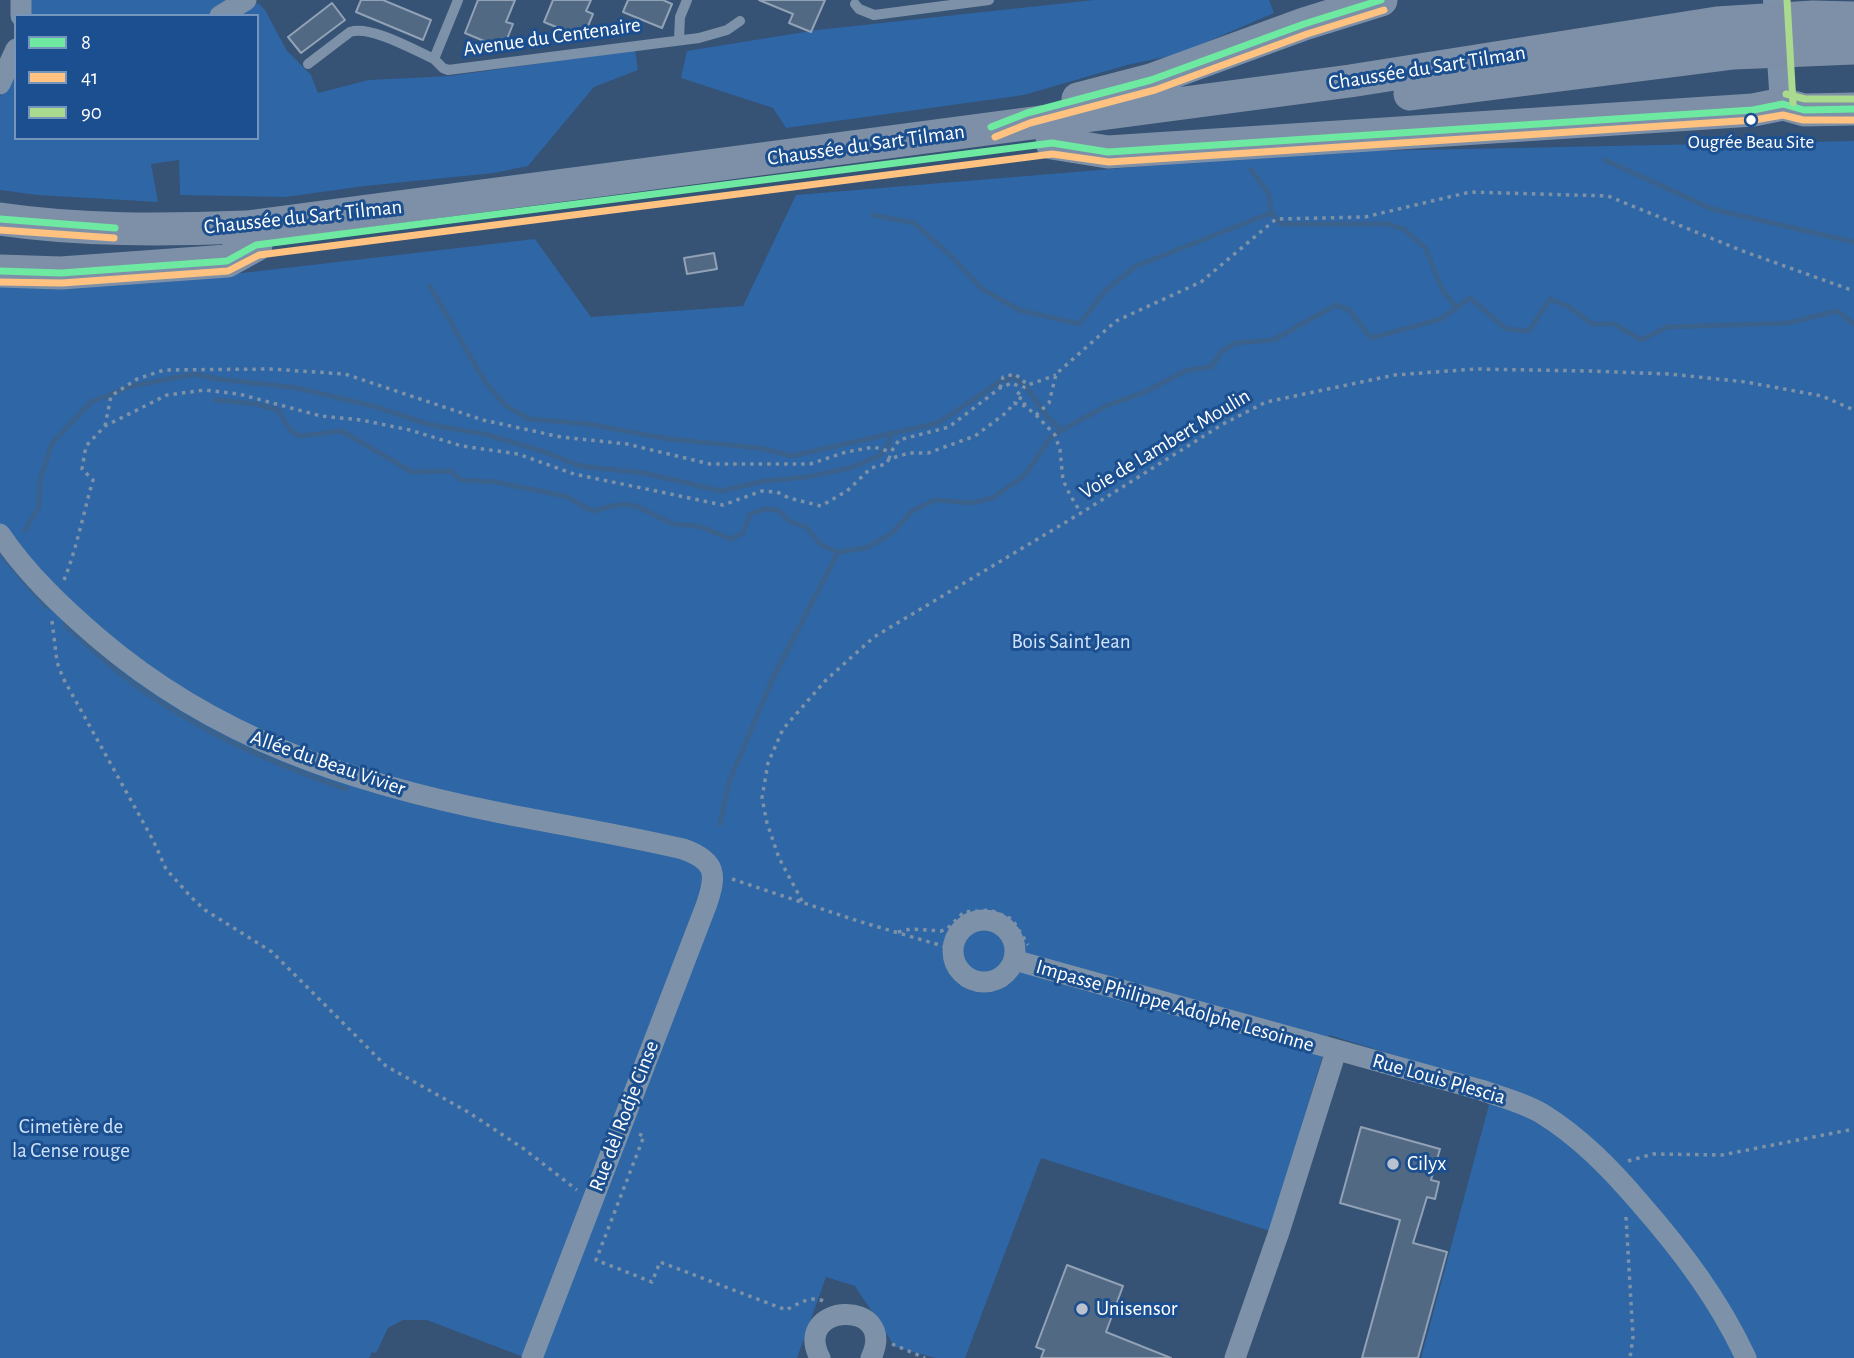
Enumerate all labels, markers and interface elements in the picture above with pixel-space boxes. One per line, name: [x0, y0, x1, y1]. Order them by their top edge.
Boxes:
street label: Avenue du Centenaire: [462, 12, 642, 62]
legend: [14, 14, 259, 140]
text: 8: [81, 32, 91, 53]
street label: Chaussée du Sart Tilman: [1327, 40, 1527, 96]
text: 41: [81, 67, 98, 88]
text: 90: [81, 102, 102, 123]
marker: Ougrée Beau Site: [1744, 113, 1758, 127]
street label: Chaussée du Sart Tilman: [766, 119, 966, 171]
place label: Ougrée Beau Site: [1688, 131, 1814, 153]
street label: Chaussée du Sart Tilman: [203, 194, 403, 240]
street label: Voie de Lambert Moulin: [1075, 383, 1255, 505]
park label: Bois Saint Jean: [1011, 629, 1131, 655]
street label: Allée du Beau Vivier: [247, 725, 409, 801]
street label: Impasse Philippe Adolphe Lesoinne: [1033, 954, 1317, 1058]
street label: Rue dèl Rodje Cinse: [584, 1037, 664, 1195]
street label: Rue Louis Plescia: [1370, 1048, 1508, 1110]
park label: Cimetière de la Cense rouge: [12, 1114, 130, 1164]
place label: Cilyx: [1407, 1151, 1446, 1177]
marker: Cilyx: [1385, 1156, 1401, 1172]
place label: Unisensor: [1096, 1296, 1178, 1322]
marker: Unisensor: [1074, 1301, 1090, 1317]

